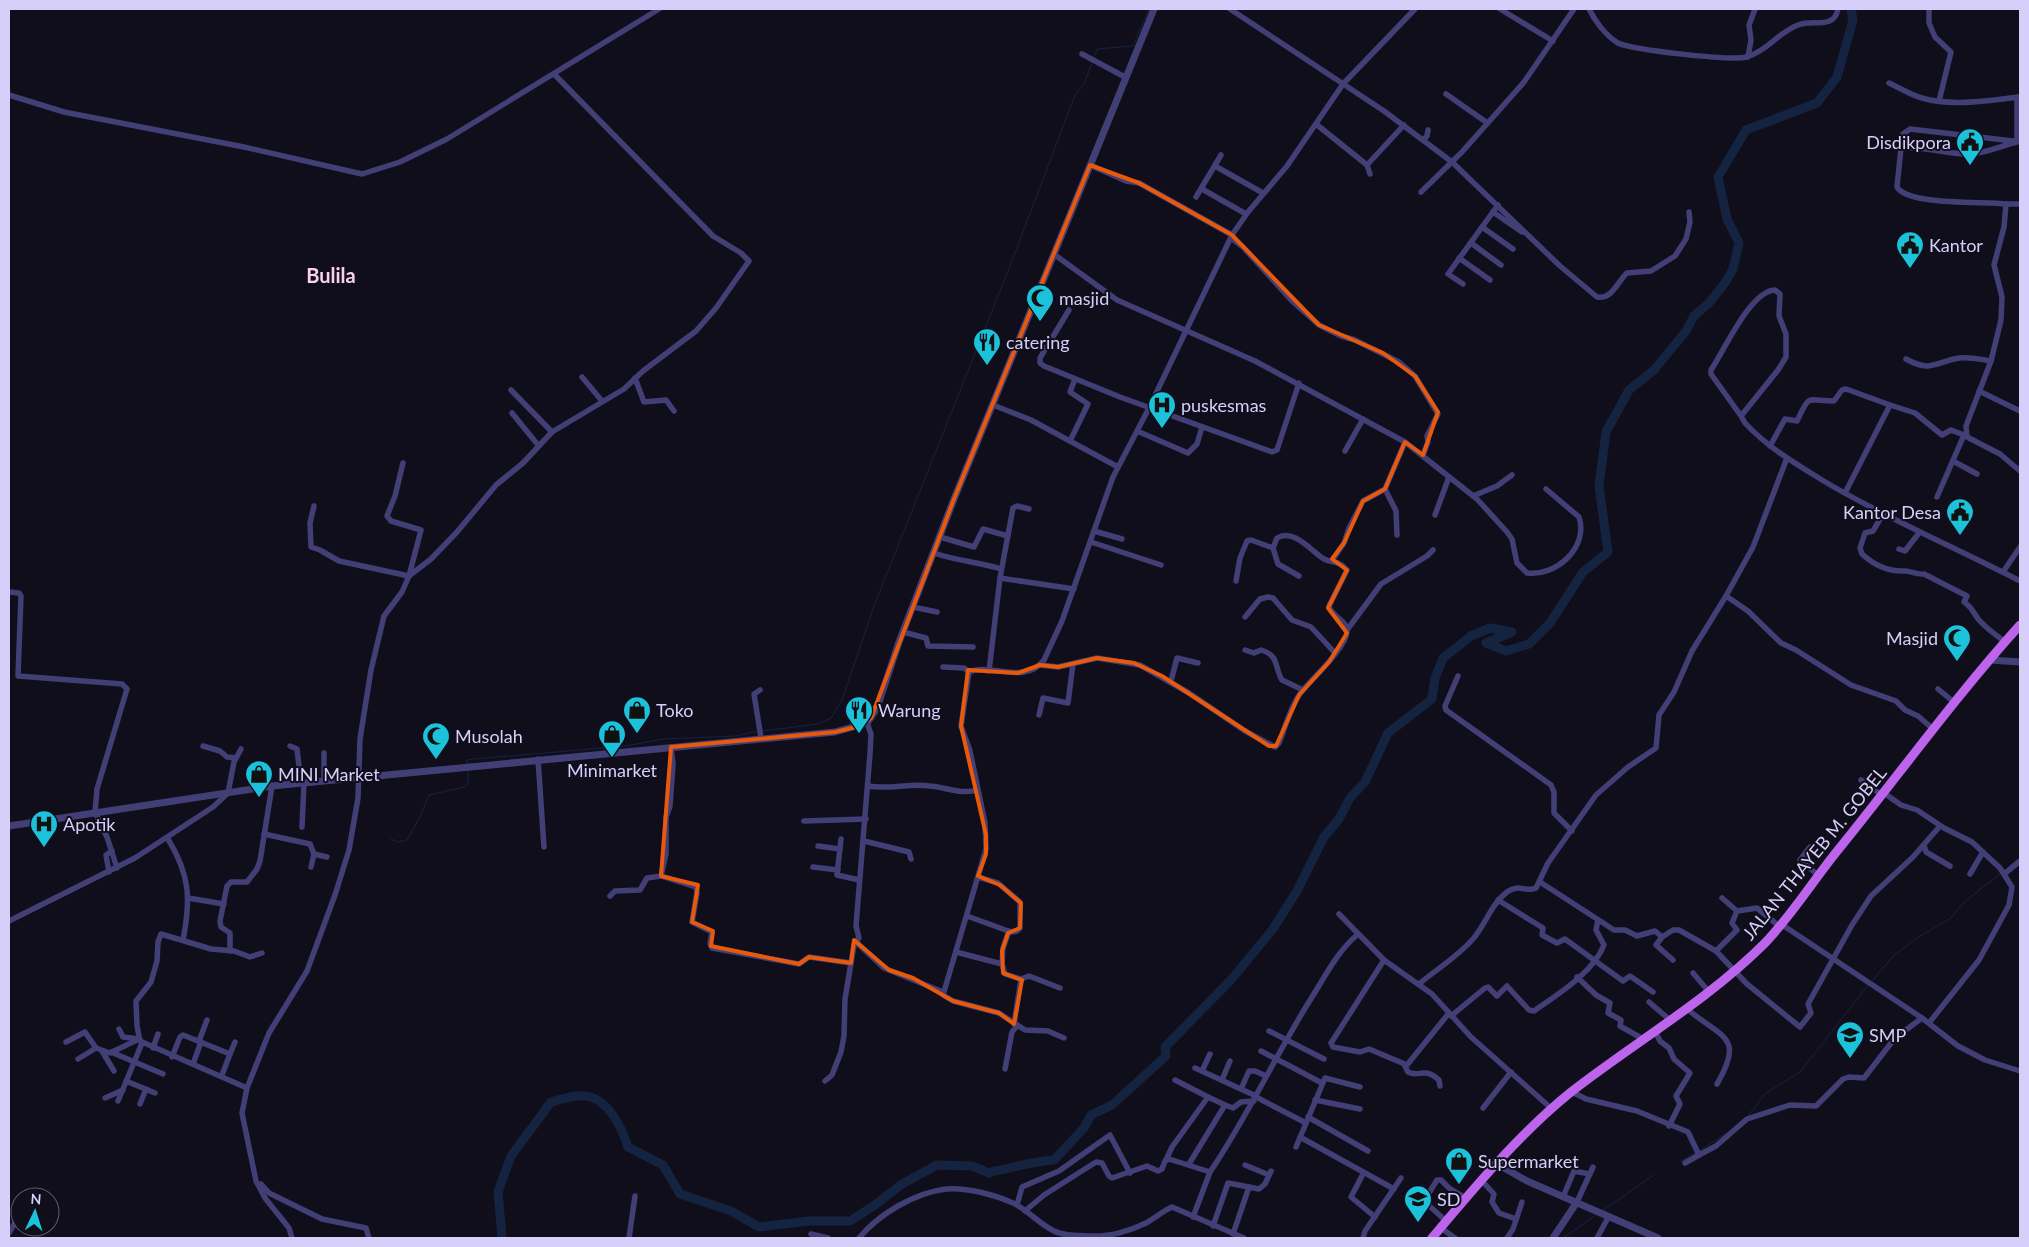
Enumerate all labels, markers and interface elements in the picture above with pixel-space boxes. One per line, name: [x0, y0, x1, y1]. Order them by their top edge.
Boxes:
public building icon: Disdikpora: [1955, 127, 1985, 166]
place label: Disdikpora: [1866, 131, 1951, 153]
public building icon: Kantor: [1895, 230, 1925, 269]
place label: Kantor: [1929, 234, 1983, 256]
district label: Bulila: [306, 263, 356, 287]
mosque icon: masjid: [1025, 283, 1055, 322]
place label: masjid: [1059, 287, 1109, 309]
restaurant icon: catering: [972, 327, 1002, 366]
place label: catering: [1006, 331, 1070, 353]
hospital icon: puskesmas: [1147, 390, 1177, 429]
place label: puskesmas: [1181, 394, 1267, 416]
public building icon: Kantor Desa: [1945, 497, 1975, 536]
place label: Kantor Desa: [1843, 501, 1941, 523]
mosque icon: Masjid: [1942, 623, 1972, 662]
place label: Masjid: [1886, 627, 1938, 649]
shop icon: Toko: [622, 695, 652, 734]
restaurant icon: Warung: [844, 695, 874, 734]
place label: Toko: [656, 699, 693, 721]
place label: Warung: [878, 699, 941, 721]
shop icon: Minimarket: [597, 719, 627, 758]
mosque icon: Musolah: [421, 721, 451, 760]
place label: Musolah: [455, 725, 523, 747]
shop icon: MINI Market: [244, 759, 274, 798]
place label: Minimarket: [567, 759, 658, 781]
street label: JALAN THAYEB M. GOBEL: [1737, 762, 1891, 944]
place label: MINI Market: [278, 763, 380, 785]
hospital icon: Apotik: [29, 809, 59, 848]
place label: Apotik: [63, 813, 116, 835]
school or university icon: SMP: [1835, 1020, 1865, 1059]
place label: SMP: [1869, 1024, 1906, 1046]
shop icon: Supermarket: [1444, 1146, 1474, 1185]
place label: Supermarket: [1478, 1150, 1579, 1172]
school or university icon: SD: [1403, 1184, 1433, 1223]
north arrow: [10, 1187, 60, 1237]
place label: SD: [1437, 1188, 1460, 1210]
text: N: [30, 1190, 42, 1207]

